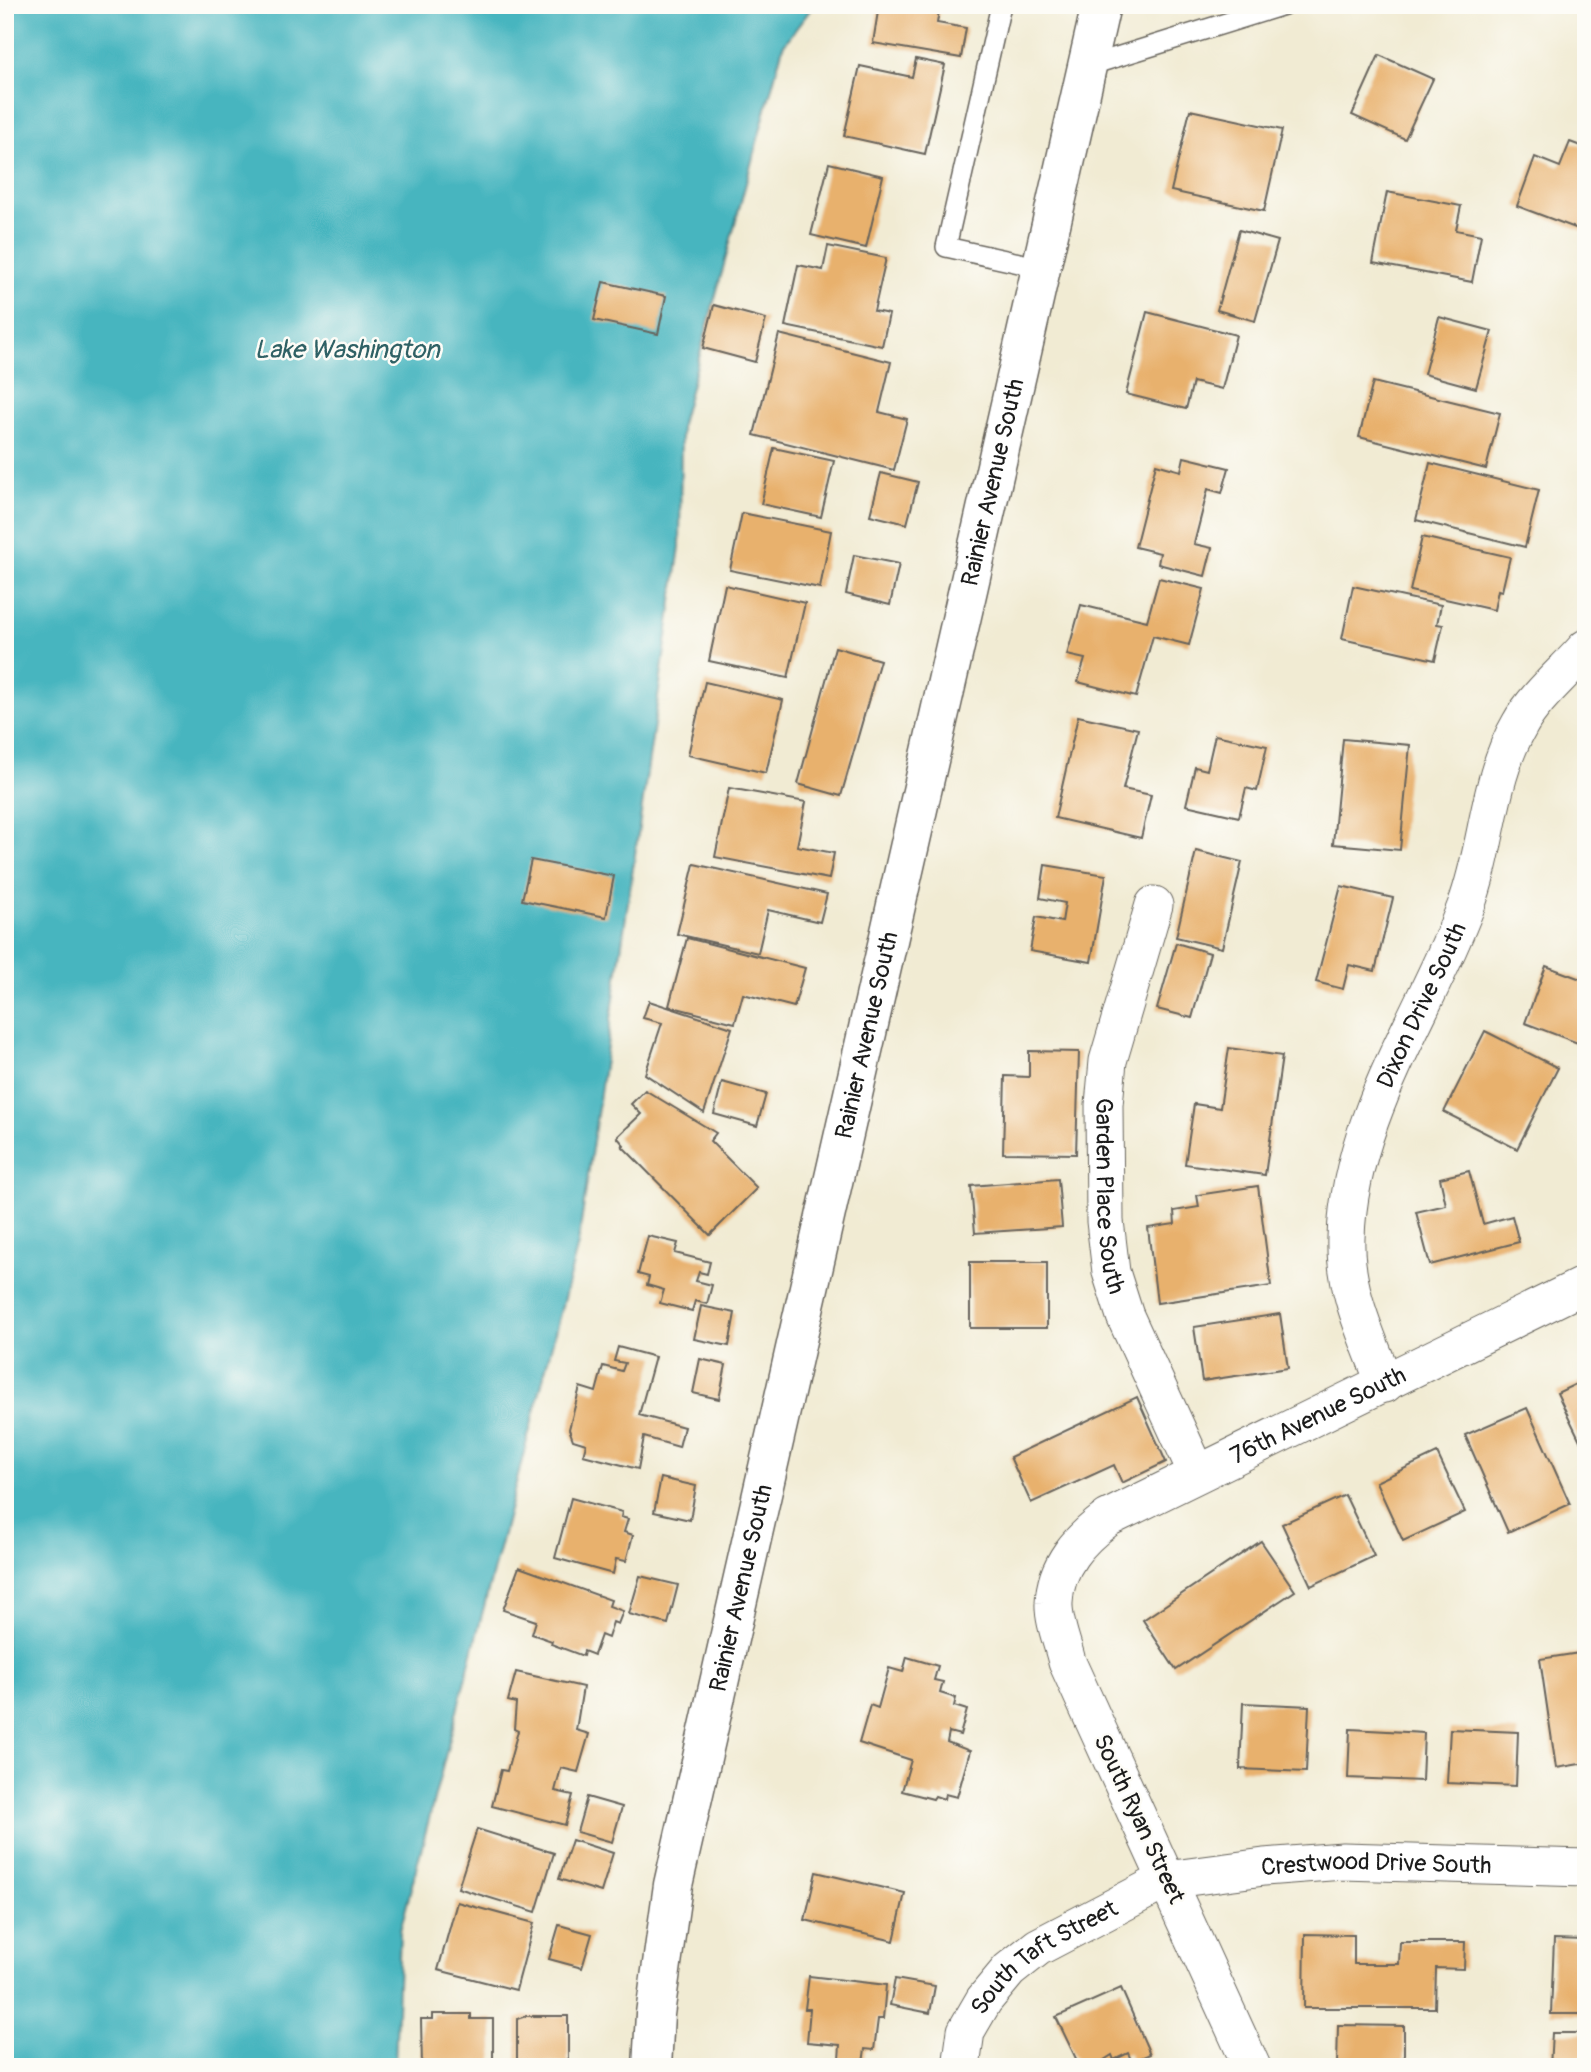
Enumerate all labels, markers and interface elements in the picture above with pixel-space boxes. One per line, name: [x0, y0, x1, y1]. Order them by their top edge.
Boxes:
water label: Lake Washington: [254, 334, 441, 366]
street label: Rainier Avenue South: [955, 376, 1030, 589]
street label: Dixon Drive South: [1370, 918, 1472, 1092]
street label: Rainier Avenue South: [829, 929, 904, 1141]
street label: Garden Place South: [1089, 1098, 1132, 1298]
street label: 76th Avenue South: [1225, 1360, 1410, 1470]
street label: Rainier Avenue South: [703, 1482, 778, 1694]
street label: South Ryan Street: [1087, 1730, 1191, 1909]
street label: Crestwood Drive South: [1260, 1846, 1492, 1882]
street label: South Taft Street: [964, 1893, 1123, 2020]

